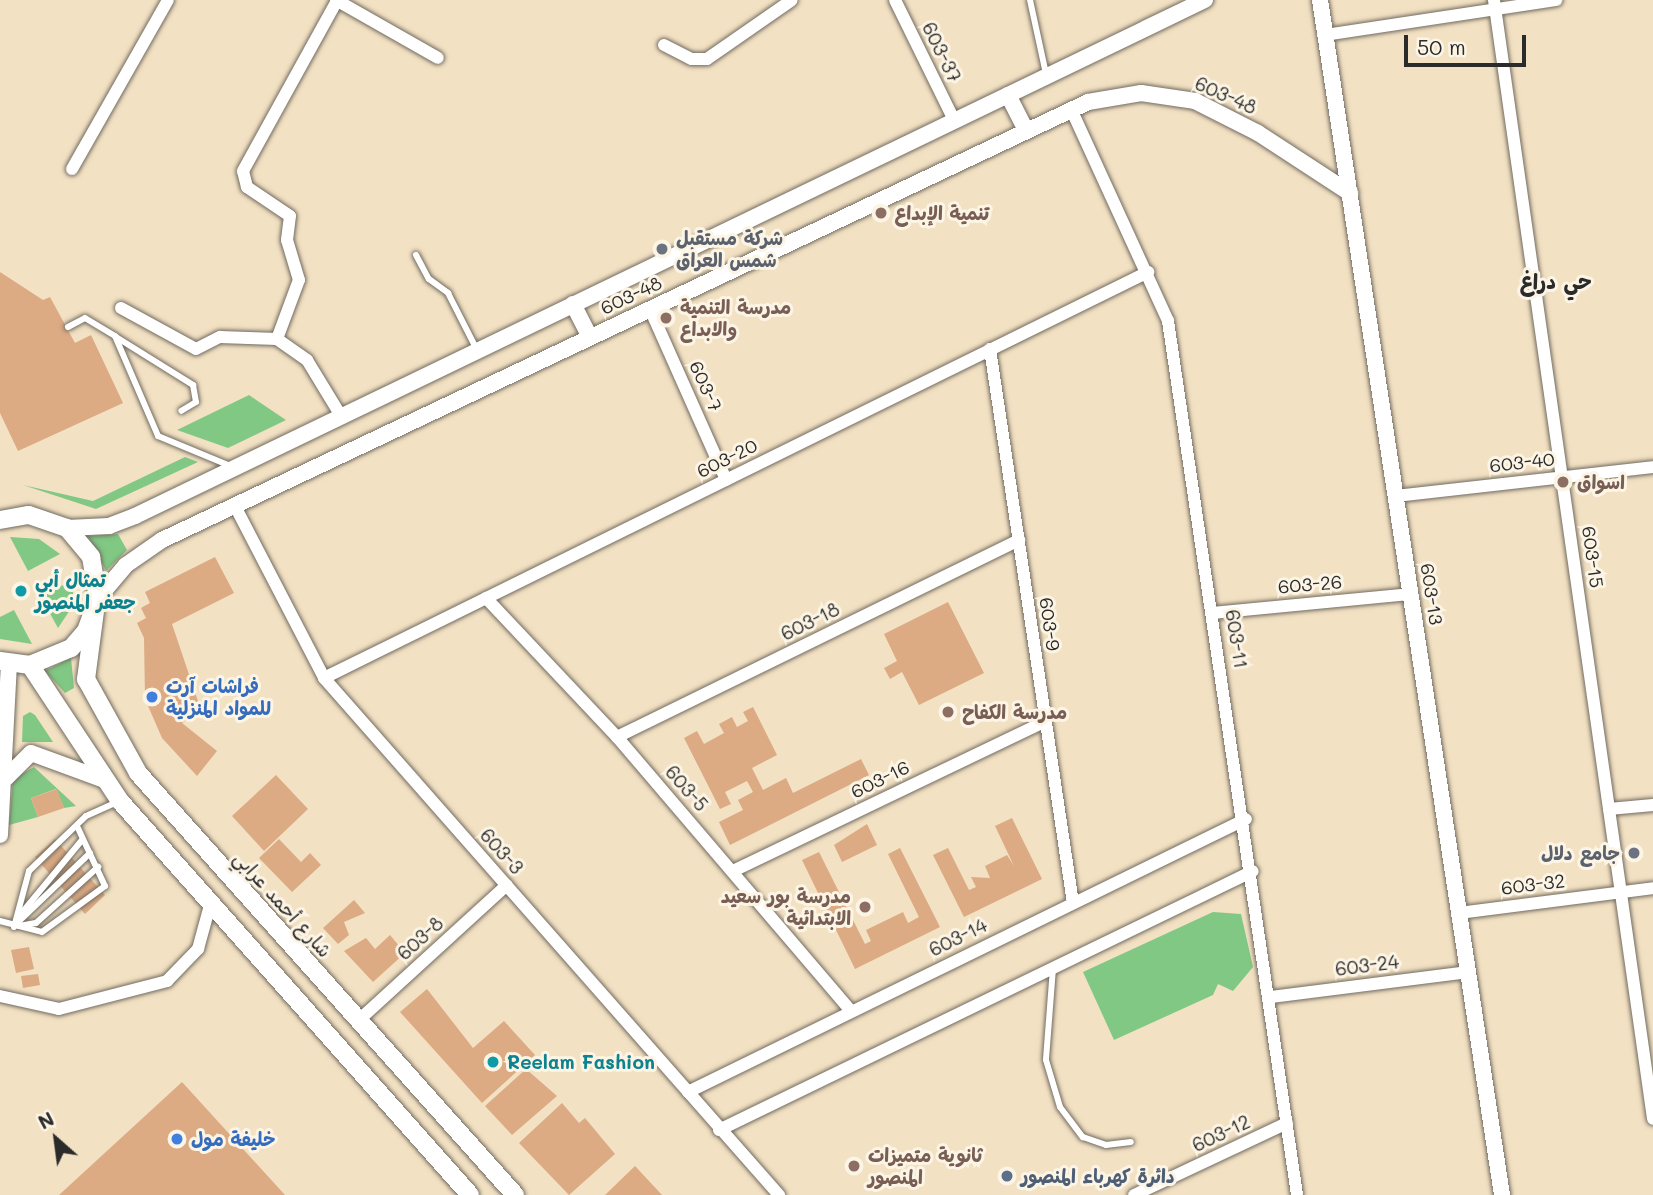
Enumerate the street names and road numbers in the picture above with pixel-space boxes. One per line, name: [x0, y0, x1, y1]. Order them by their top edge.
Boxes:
street label: 603-37: [918, 18, 966, 86]
street label: 603-48: [1192, 71, 1260, 119]
street label: 603-48: [597, 271, 665, 319]
street label: 603-7: [685, 357, 727, 415]
street label: 603-20: [693, 434, 761, 482]
street label: 603-40: [1488, 447, 1556, 477]
street label: 603-15: [1577, 525, 1609, 589]
street label: 603-13: [1416, 562, 1448, 626]
street label: 603-26: [1277, 570, 1343, 598]
street label: 603-9: [1035, 596, 1065, 652]
street label: 603-18: [777, 597, 843, 645]
street label: 603-11: [1221, 608, 1253, 670]
street label: 603-16: [847, 755, 913, 803]
street label: 603-5: [661, 760, 713, 816]
street label: 603-3: [476, 823, 528, 879]
street label: شارع أحمد عرابي: [229, 846, 337, 962]
street label: 603-32: [1500, 869, 1566, 899]
street label: 603-8: [392, 912, 448, 964]
street label: 603-14: [925, 913, 991, 961]
street label: 603-24: [1334, 950, 1400, 980]
street label: 603-12: [1188, 1110, 1254, 1156]

